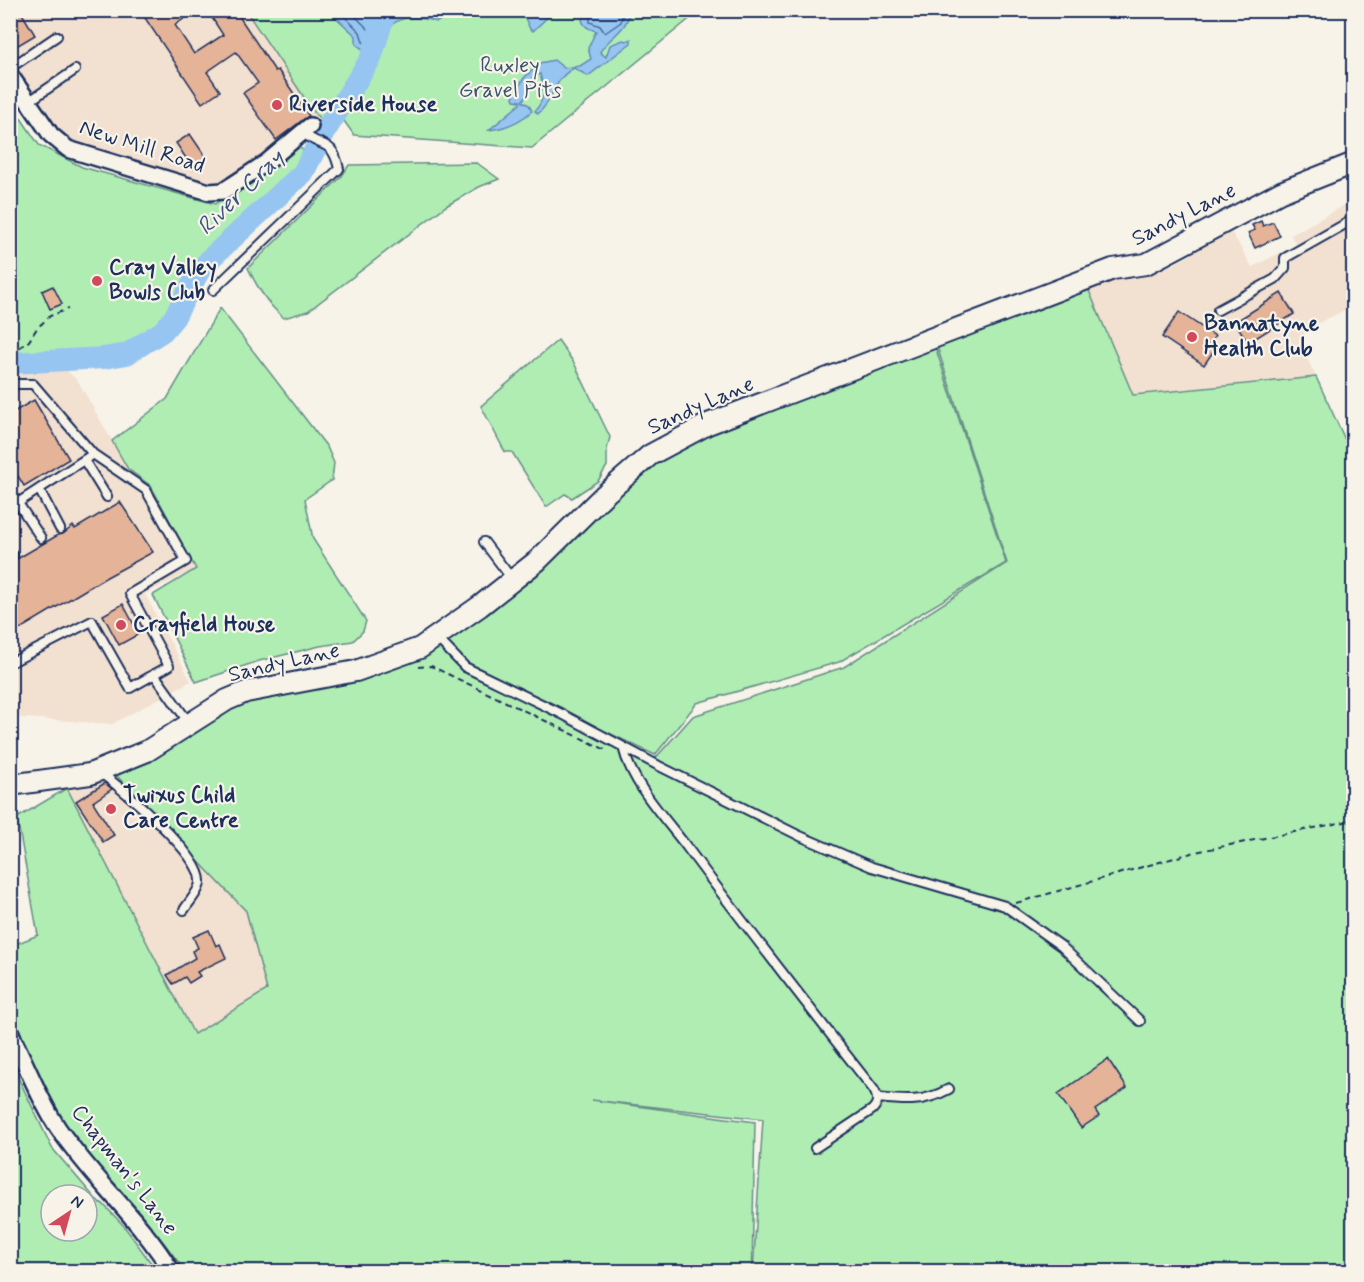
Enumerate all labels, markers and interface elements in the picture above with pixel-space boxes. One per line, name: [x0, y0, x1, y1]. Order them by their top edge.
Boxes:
park label: Ruxley Gravel Pits: [459, 52, 562, 105]
place label: Riverside House: [289, 91, 437, 119]
marker: Riverside House: [270, 98, 284, 112]
street label: New Mill Road: [76, 114, 208, 180]
water label: River Cray: [191, 142, 293, 242]
street label: Sandy Lane: [1127, 177, 1241, 253]
place label: Cray Valley Bowls Club: [109, 254, 217, 307]
marker: Cray Valley Bowls Club: [90, 274, 104, 288]
place label: Bannatyne Health Club: [1204, 310, 1320, 363]
marker: Bannatyne Health Club: [1185, 330, 1199, 344]
street label: Sandy Lane: [643, 370, 759, 442]
place label: Crayfield House: [133, 611, 276, 639]
marker: Crayfield House: [114, 618, 128, 632]
street label: Sandy Lane: [226, 637, 342, 689]
place label: Twixus Child Care Centre: [123, 782, 239, 835]
marker: Twixus Child Care Centre: [104, 802, 118, 816]
street label: Chapman's Lane: [64, 1099, 184, 1241]
north arrow: [39, 1183, 99, 1243]
text: N: [66, 1190, 87, 1214]

